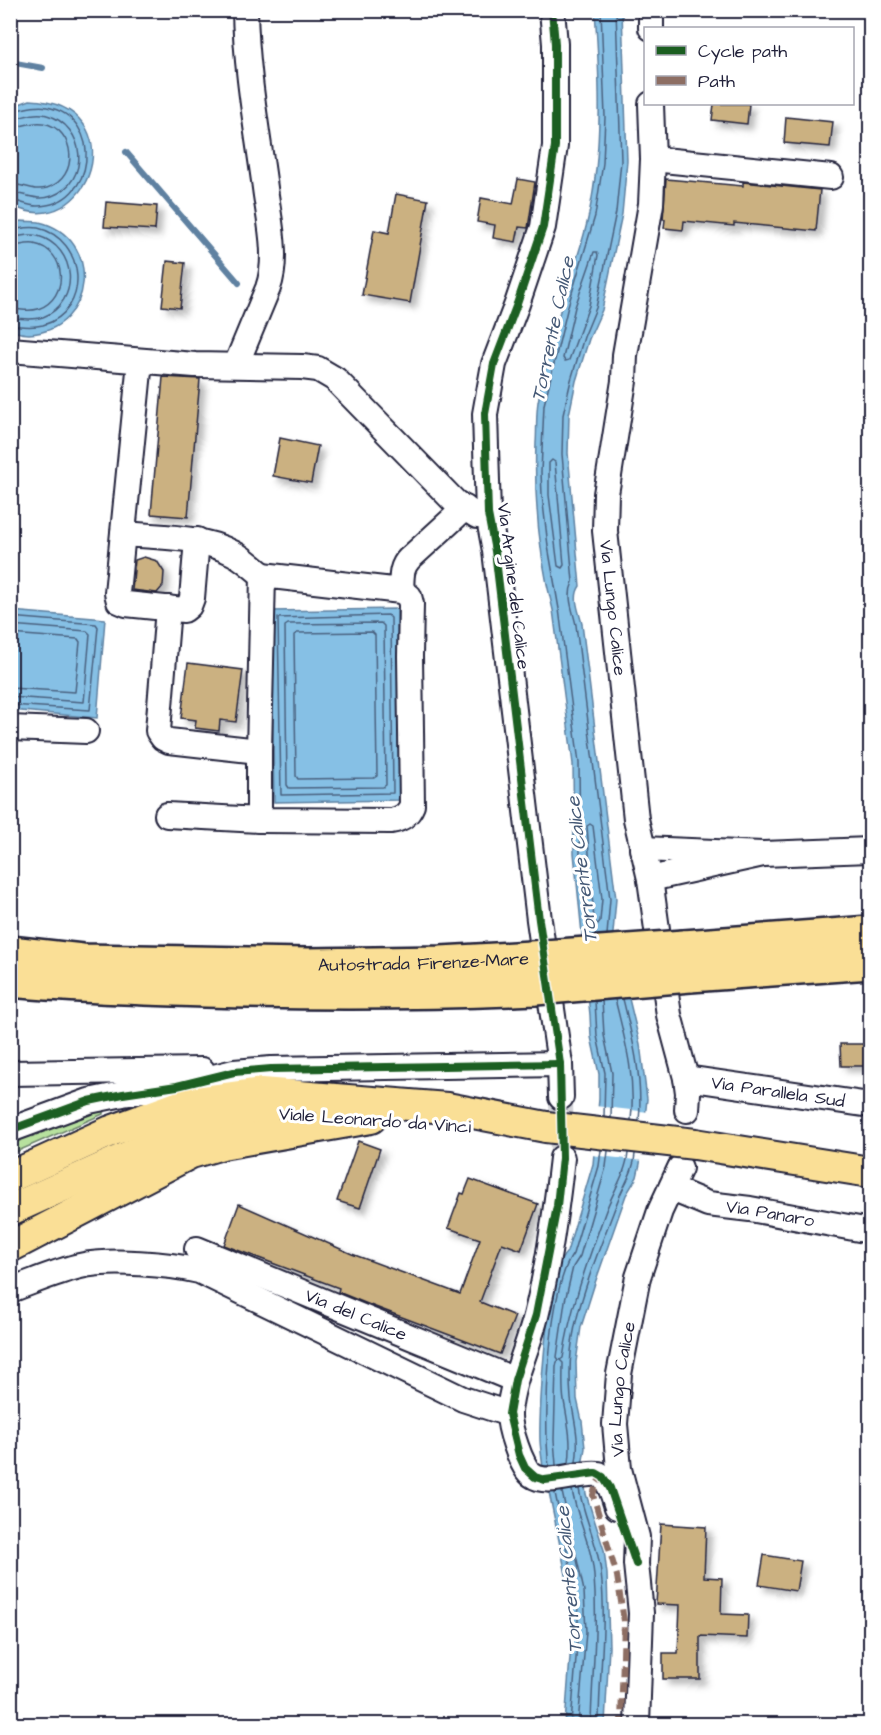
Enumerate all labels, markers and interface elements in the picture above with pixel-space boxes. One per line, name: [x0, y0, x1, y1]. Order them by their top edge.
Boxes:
legend: [644, 27, 854, 105]
text: Cycle path: [698, 39, 787, 65]
text: Path: [698, 69, 735, 94]
water label: Torrente Calice: [524, 253, 582, 404]
street label: Via Argine del Calice: [490, 501, 536, 671]
street label: Via Lungo Calice: [593, 539, 633, 677]
water label: Torrente Calice: [559, 794, 605, 945]
street label: Autostrada Firenze-Mare: [318, 946, 530, 978]
street label: Via Parallela Sud: [709, 1070, 846, 1114]
street label: Viale Leonardo da Vinci: [278, 1101, 472, 1140]
street label: Via Panaro: [725, 1194, 816, 1234]
street label: Via del Calice: [301, 1283, 411, 1347]
street label: Via Lungo Calice: [603, 1319, 642, 1458]
water label: Torrente Calice: [549, 1504, 589, 1655]

